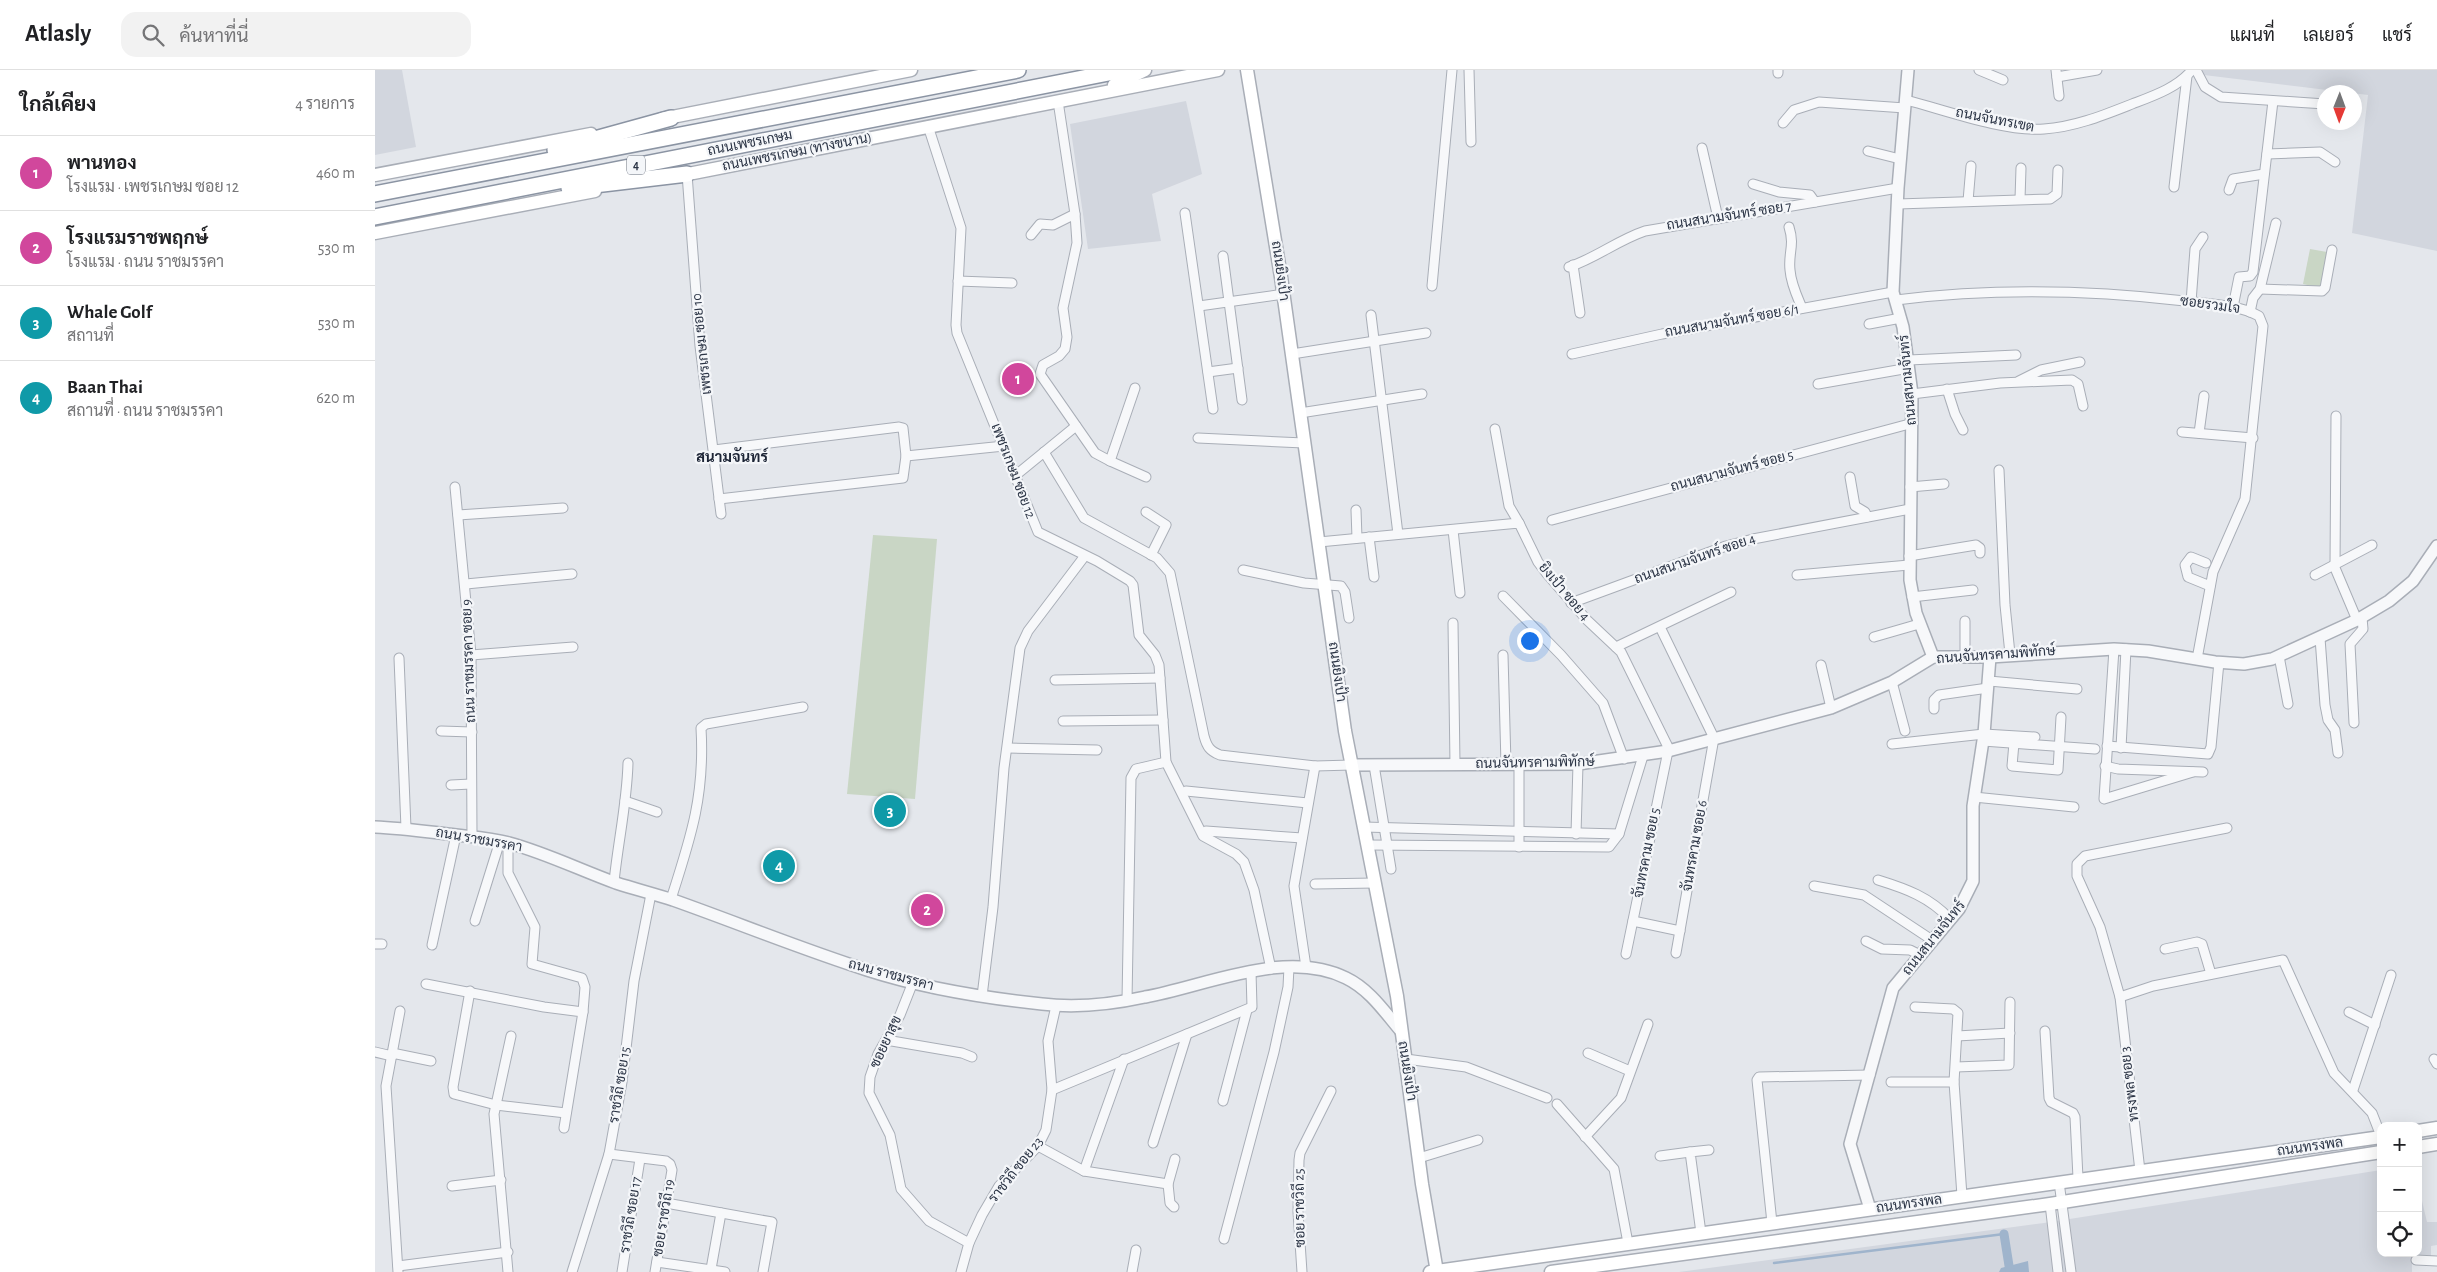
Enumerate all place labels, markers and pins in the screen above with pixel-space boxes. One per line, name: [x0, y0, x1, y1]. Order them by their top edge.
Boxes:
pin: 1: [1002, 360, 1034, 398]
pin: 3: [874, 792, 906, 830]
pin: 4: [763, 847, 795, 885]
pin: 2: [911, 891, 943, 929]

